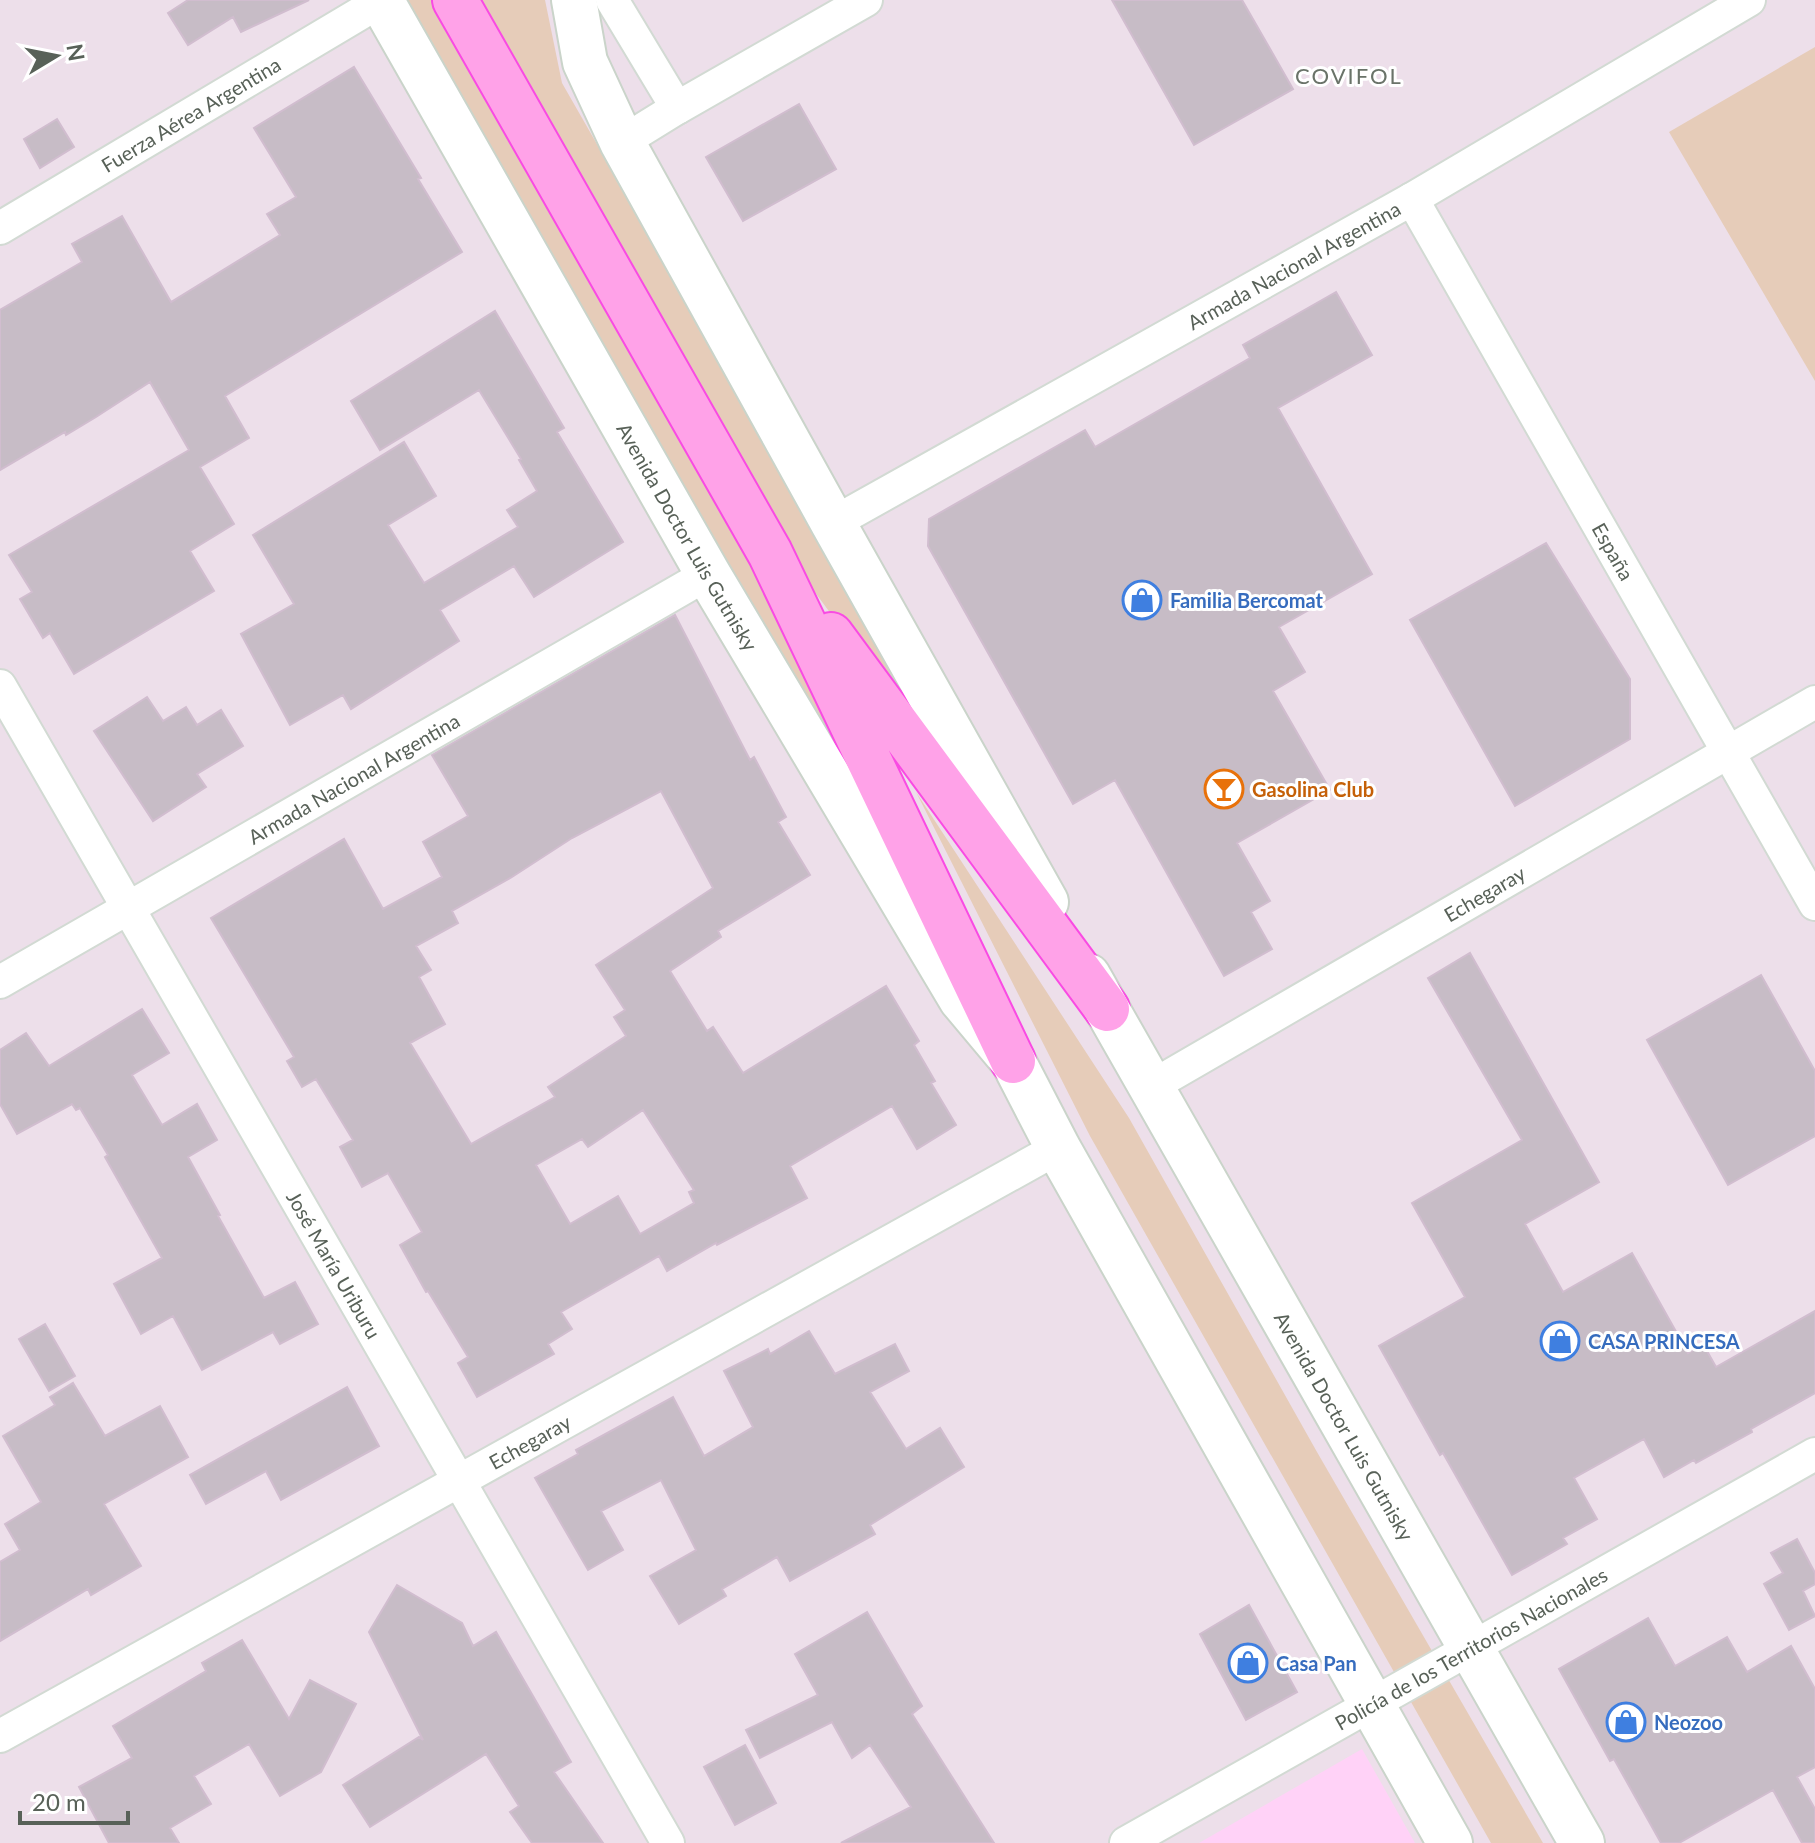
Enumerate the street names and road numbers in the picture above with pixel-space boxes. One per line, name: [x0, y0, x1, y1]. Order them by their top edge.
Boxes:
street label: Fuerza Aérea Argentina: [97, 52, 285, 177]
street label: Armada Nacional Argentina: [1183, 196, 1404, 334]
street label: Avenida Doctor Luis Gutnisky: [612, 418, 763, 656]
street label: España: [1588, 518, 1639, 585]
street label: Armada Nacional Argentina: [243, 708, 464, 849]
street label: Echegaray: [1439, 860, 1530, 926]
street label: José María Uriburu: [282, 1186, 386, 1343]
street label: Avenida Doctor Luis Gutnisky: [1270, 1307, 1419, 1545]
street label: Echegaray: [485, 1409, 575, 1474]
street label: Policía de los Territorios Nacionales: [1331, 1562, 1611, 1735]

